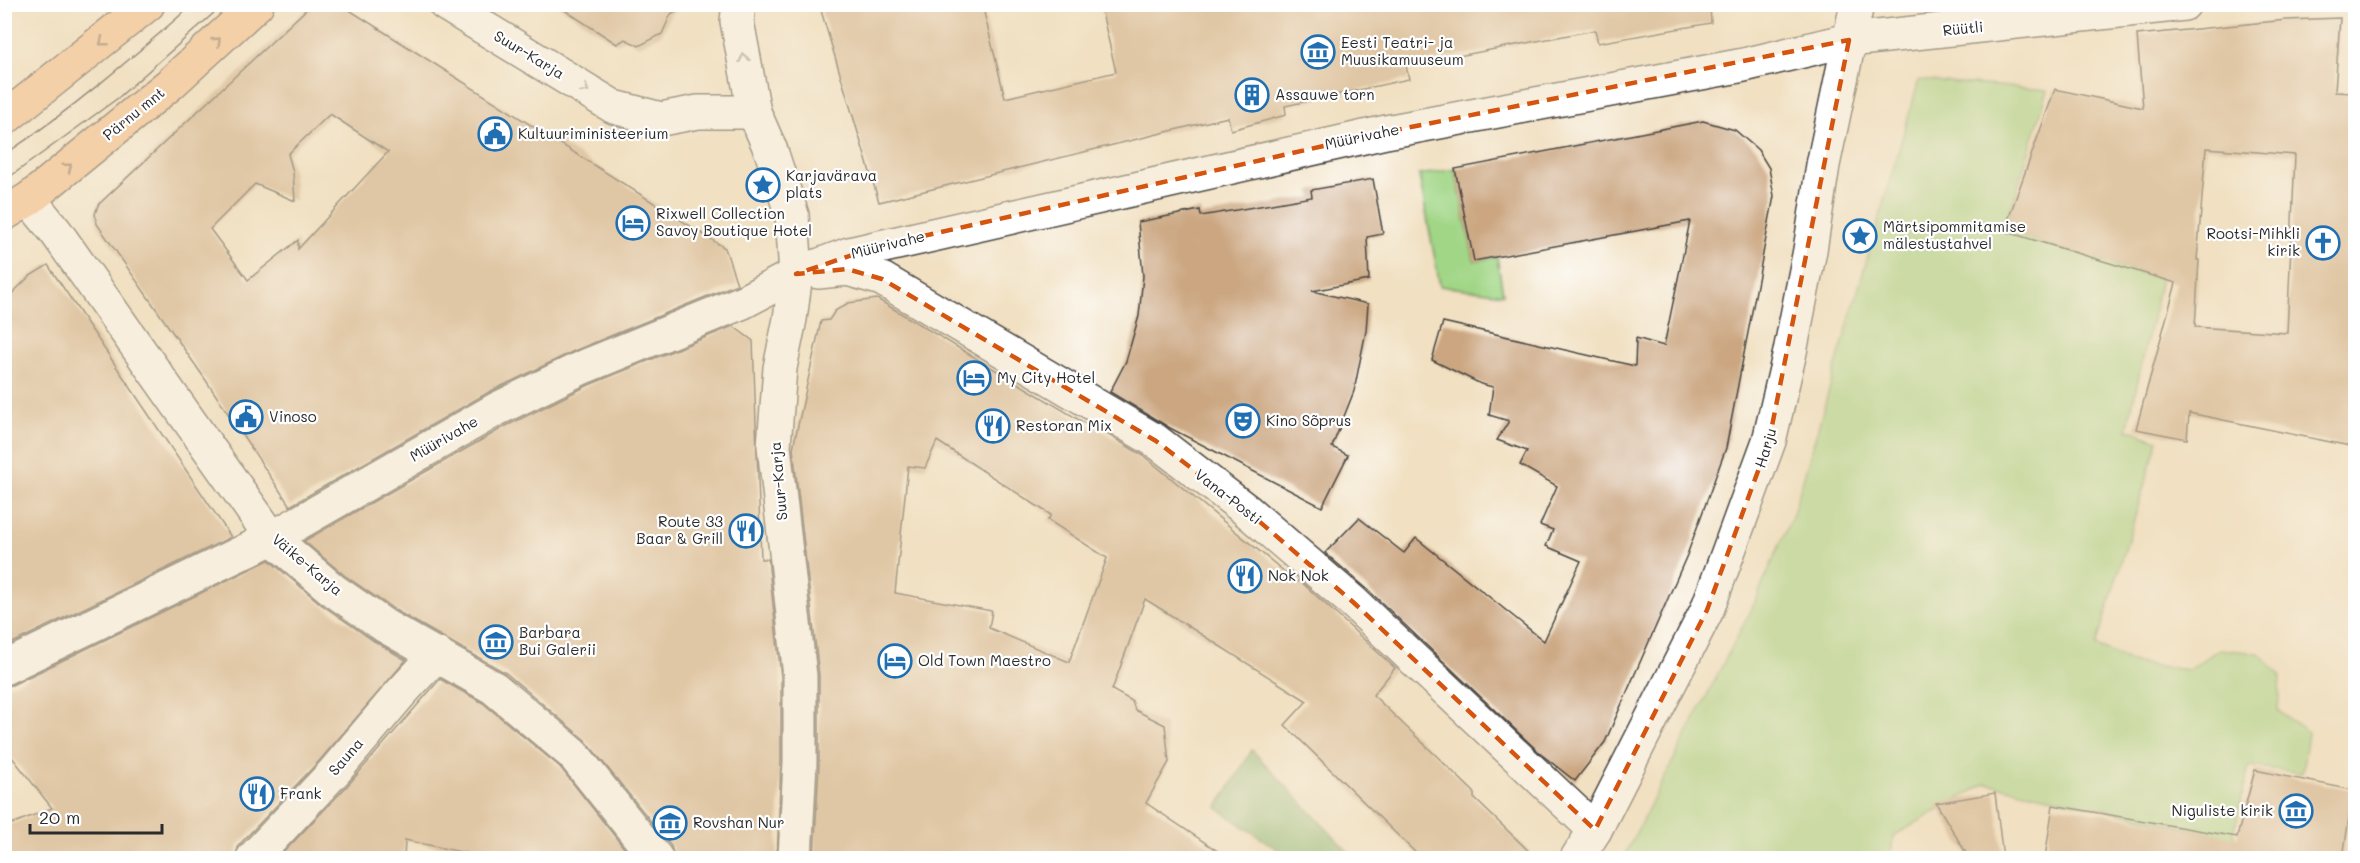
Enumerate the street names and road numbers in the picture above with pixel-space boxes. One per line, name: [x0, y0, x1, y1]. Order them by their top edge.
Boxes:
street label: Rüütli: [1941, 16, 1984, 40]
street label: Suur-Karja: [490, 25, 569, 83]
street label: Pärnu mnt: [98, 82, 169, 144]
street label: Müürivahe: [1323, 118, 1401, 154]
street label: Müürivahe: [849, 225, 927, 263]
street label: Müürivahe: [406, 411, 481, 466]
street label: Harju: [1750, 425, 1781, 470]
street label: Suur-Karja: [765, 441, 791, 521]
street label: Vana-Posti: [1191, 464, 1266, 529]
street label: Väike-Karja: [268, 529, 347, 600]
street label: Sauna: [323, 733, 367, 779]

